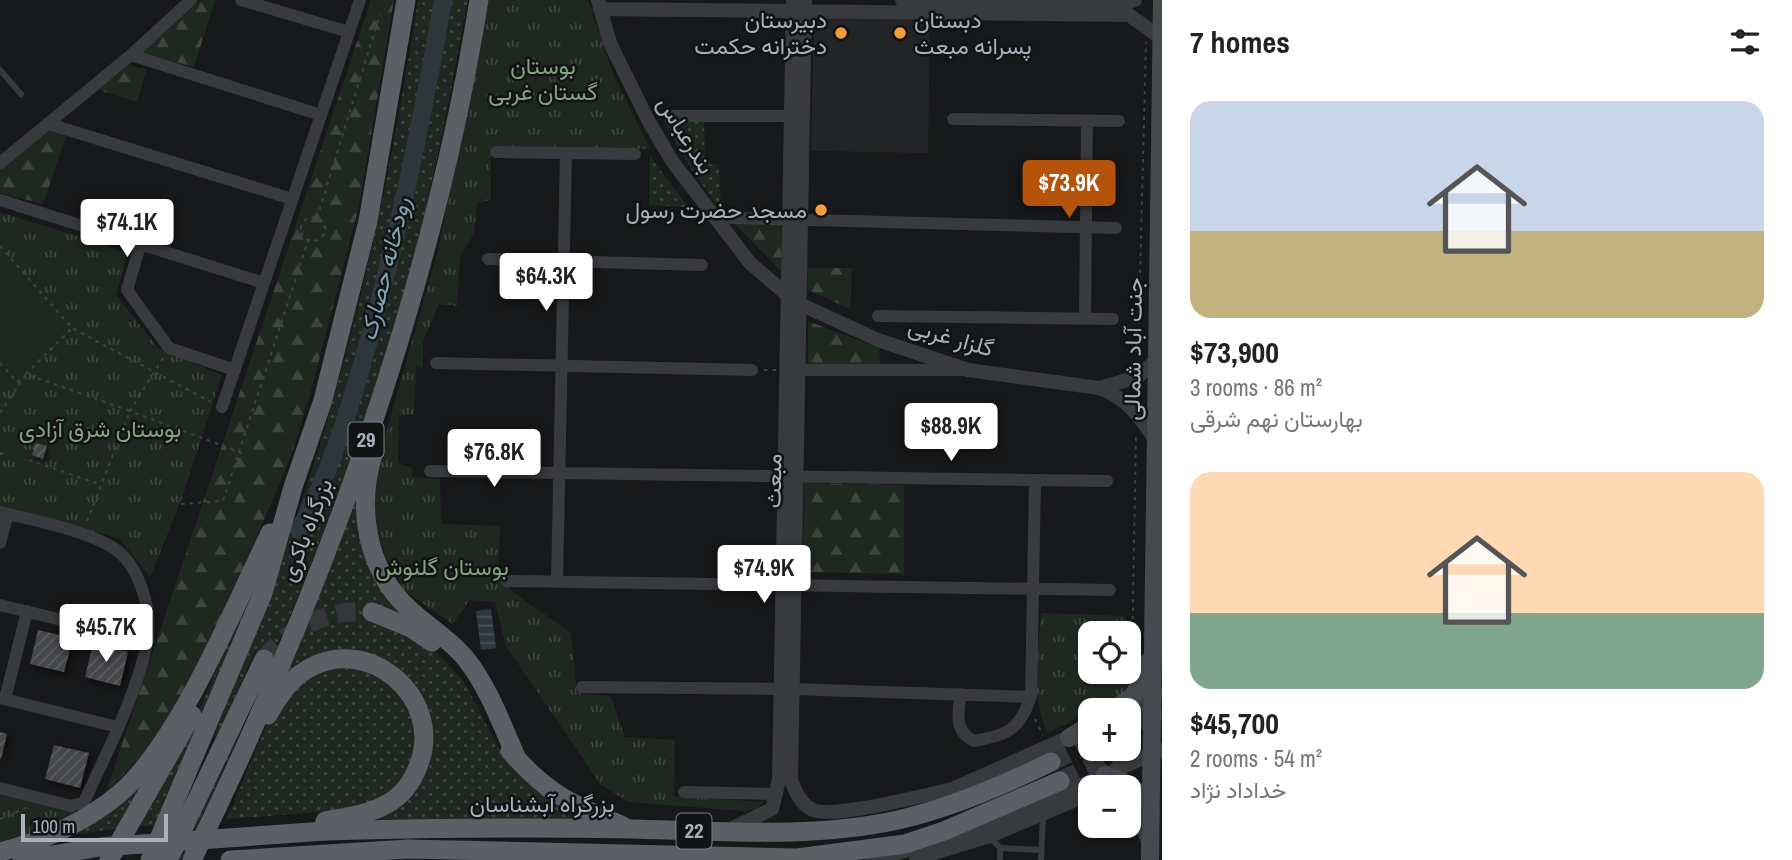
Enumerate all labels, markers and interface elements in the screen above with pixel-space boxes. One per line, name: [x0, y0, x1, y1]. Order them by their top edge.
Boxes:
place label: دبیرستان دخترانه حکمت: [694, 4, 827, 61]
place label: دبستان پسرانه مبعث: [914, 4, 1032, 62]
text: 7 homes: [1190, 22, 1290, 62]
icon: filters: [1726, 23, 1764, 61]
marker: دبیرستان دخترانه حکمت: [833, 25, 849, 41]
marker: دبستان پسرانه مبعث: [892, 25, 908, 41]
park label: بوستان گستان غربی: [488, 50, 598, 107]
street label: بندرعباس: [650, 90, 722, 179]
icon: home: [1414, 146, 1540, 272]
pin: $73.9K: [1012, 160, 1126, 220]
text: $73.9K: [1039, 167, 1099, 198]
water label: رودخانه حصارک: [351, 194, 417, 344]
place label: مسجد حضرت رسول: [625, 194, 807, 225]
pin: $74.1K: [70, 200, 184, 259]
marker: مسجد حضرت رسول: [813, 202, 829, 218]
text: $74.1K: [97, 206, 157, 237]
pin: $64.3K: [489, 254, 603, 313]
text: $64.3K: [516, 260, 576, 291]
street label: جنت آباد شمالی: [1116, 277, 1149, 421]
street label: گلزار غربی: [905, 310, 997, 363]
text: $73,900: [1190, 332, 1279, 372]
text: 3 rooms · 86 m²: [1190, 372, 1322, 403]
text: بهارستان نهم شرقی: [1190, 403, 1363, 434]
pin: $88.9K: [894, 404, 1008, 463]
text: $88.9K: [921, 410, 981, 441]
park label: بوستان شرق آزادی: [19, 413, 181, 444]
road number: 29: [348, 422, 384, 458]
pin: $76.8K: [437, 430, 551, 489]
text: $76.8K: [464, 436, 524, 467]
street label: مبعث: [757, 453, 788, 509]
street label: بزرگراه باکری: [272, 474, 339, 586]
icon: home: [1414, 517, 1540, 643]
pin: $74.9K: [707, 546, 821, 605]
park label: بوستان گلنوش: [375, 551, 509, 582]
text: $74.9K: [734, 552, 794, 583]
pin: $45.7K: [49, 604, 163, 664]
text: $45.7K: [76, 611, 136, 642]
map controls: [1078, 621, 1141, 838]
button: locate: [1078, 621, 1141, 684]
button: +: [1078, 698, 1141, 761]
text: $45,700: [1190, 703, 1279, 743]
text: 2 rooms · 54 m²: [1190, 743, 1322, 774]
text: خداداد نژاد: [1190, 774, 1286, 805]
button: −: [1078, 775, 1141, 838]
street label: بزرگراه آبشناسان: [470, 788, 614, 819]
scale bar: [21, 811, 168, 843]
text: 100 m: [32, 813, 75, 839]
road number: 22: [676, 814, 712, 848]

